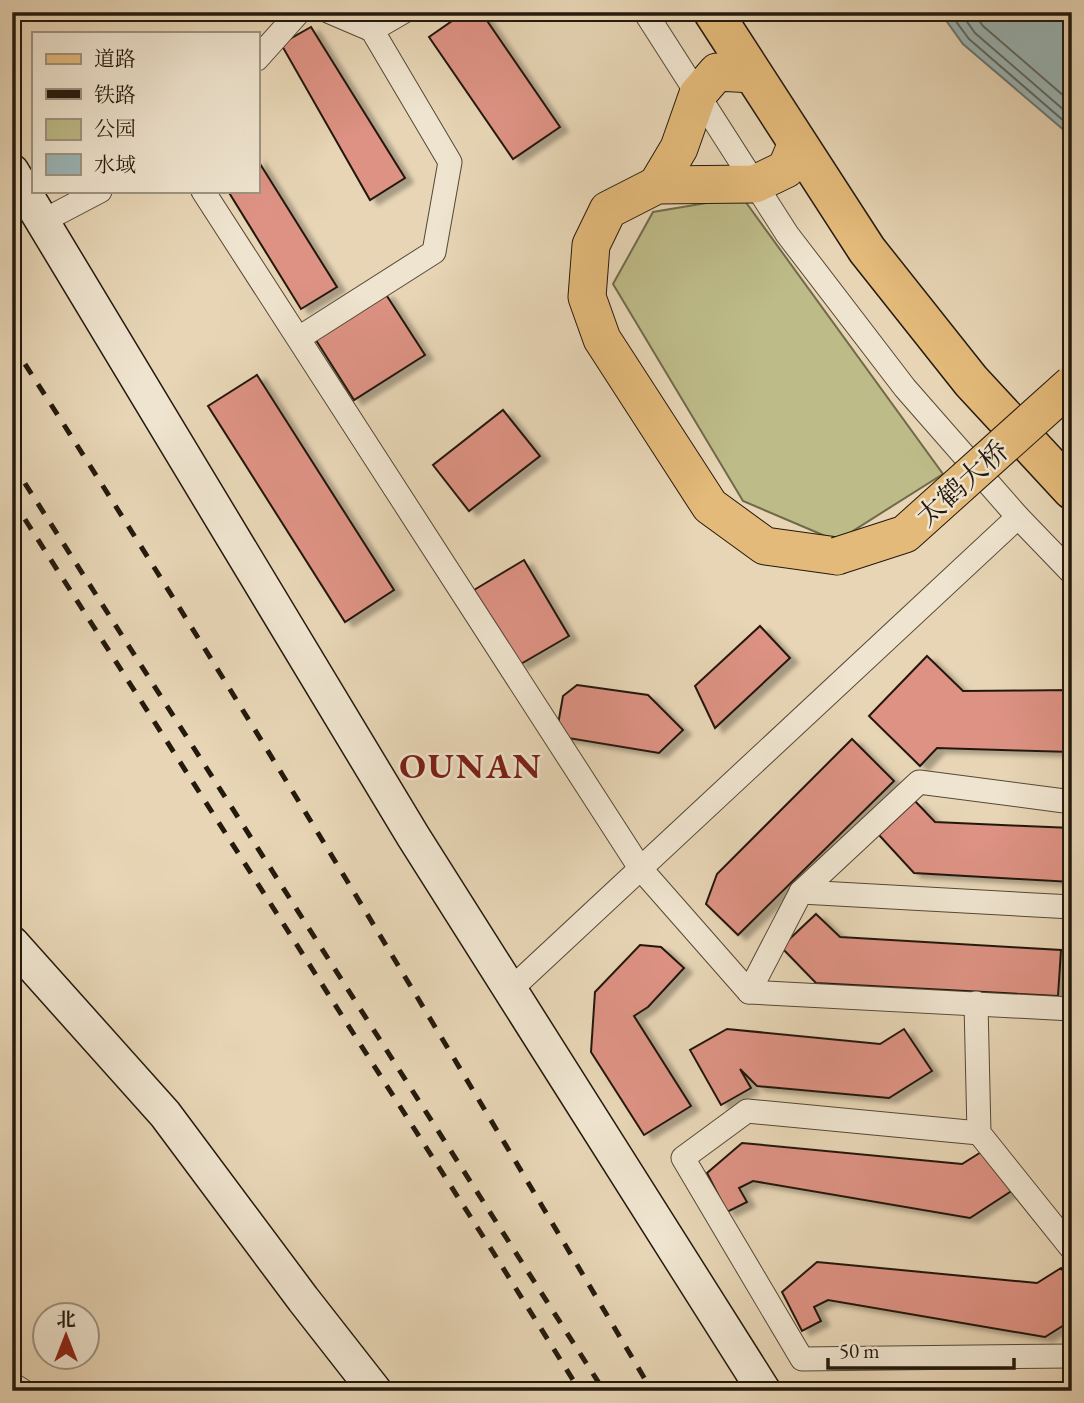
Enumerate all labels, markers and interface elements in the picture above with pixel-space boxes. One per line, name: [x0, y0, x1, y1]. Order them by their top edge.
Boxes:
legend: [32, 32, 259, 192]
text: 道路: [94, 45, 136, 72]
text: 铁路: [94, 81, 136, 108]
text: 公园: [94, 115, 136, 142]
text: 水域: [94, 151, 136, 178]
street label: 太鹤大桥: [908, 432, 1016, 534]
district label: OUNAN: [399, 743, 543, 788]
north arrow: [32, 1302, 102, 1372]
text: 北: [56, 1307, 76, 1332]
scale bar: [828, 1326, 1014, 1370]
text: 50 m: [839, 1337, 880, 1364]

